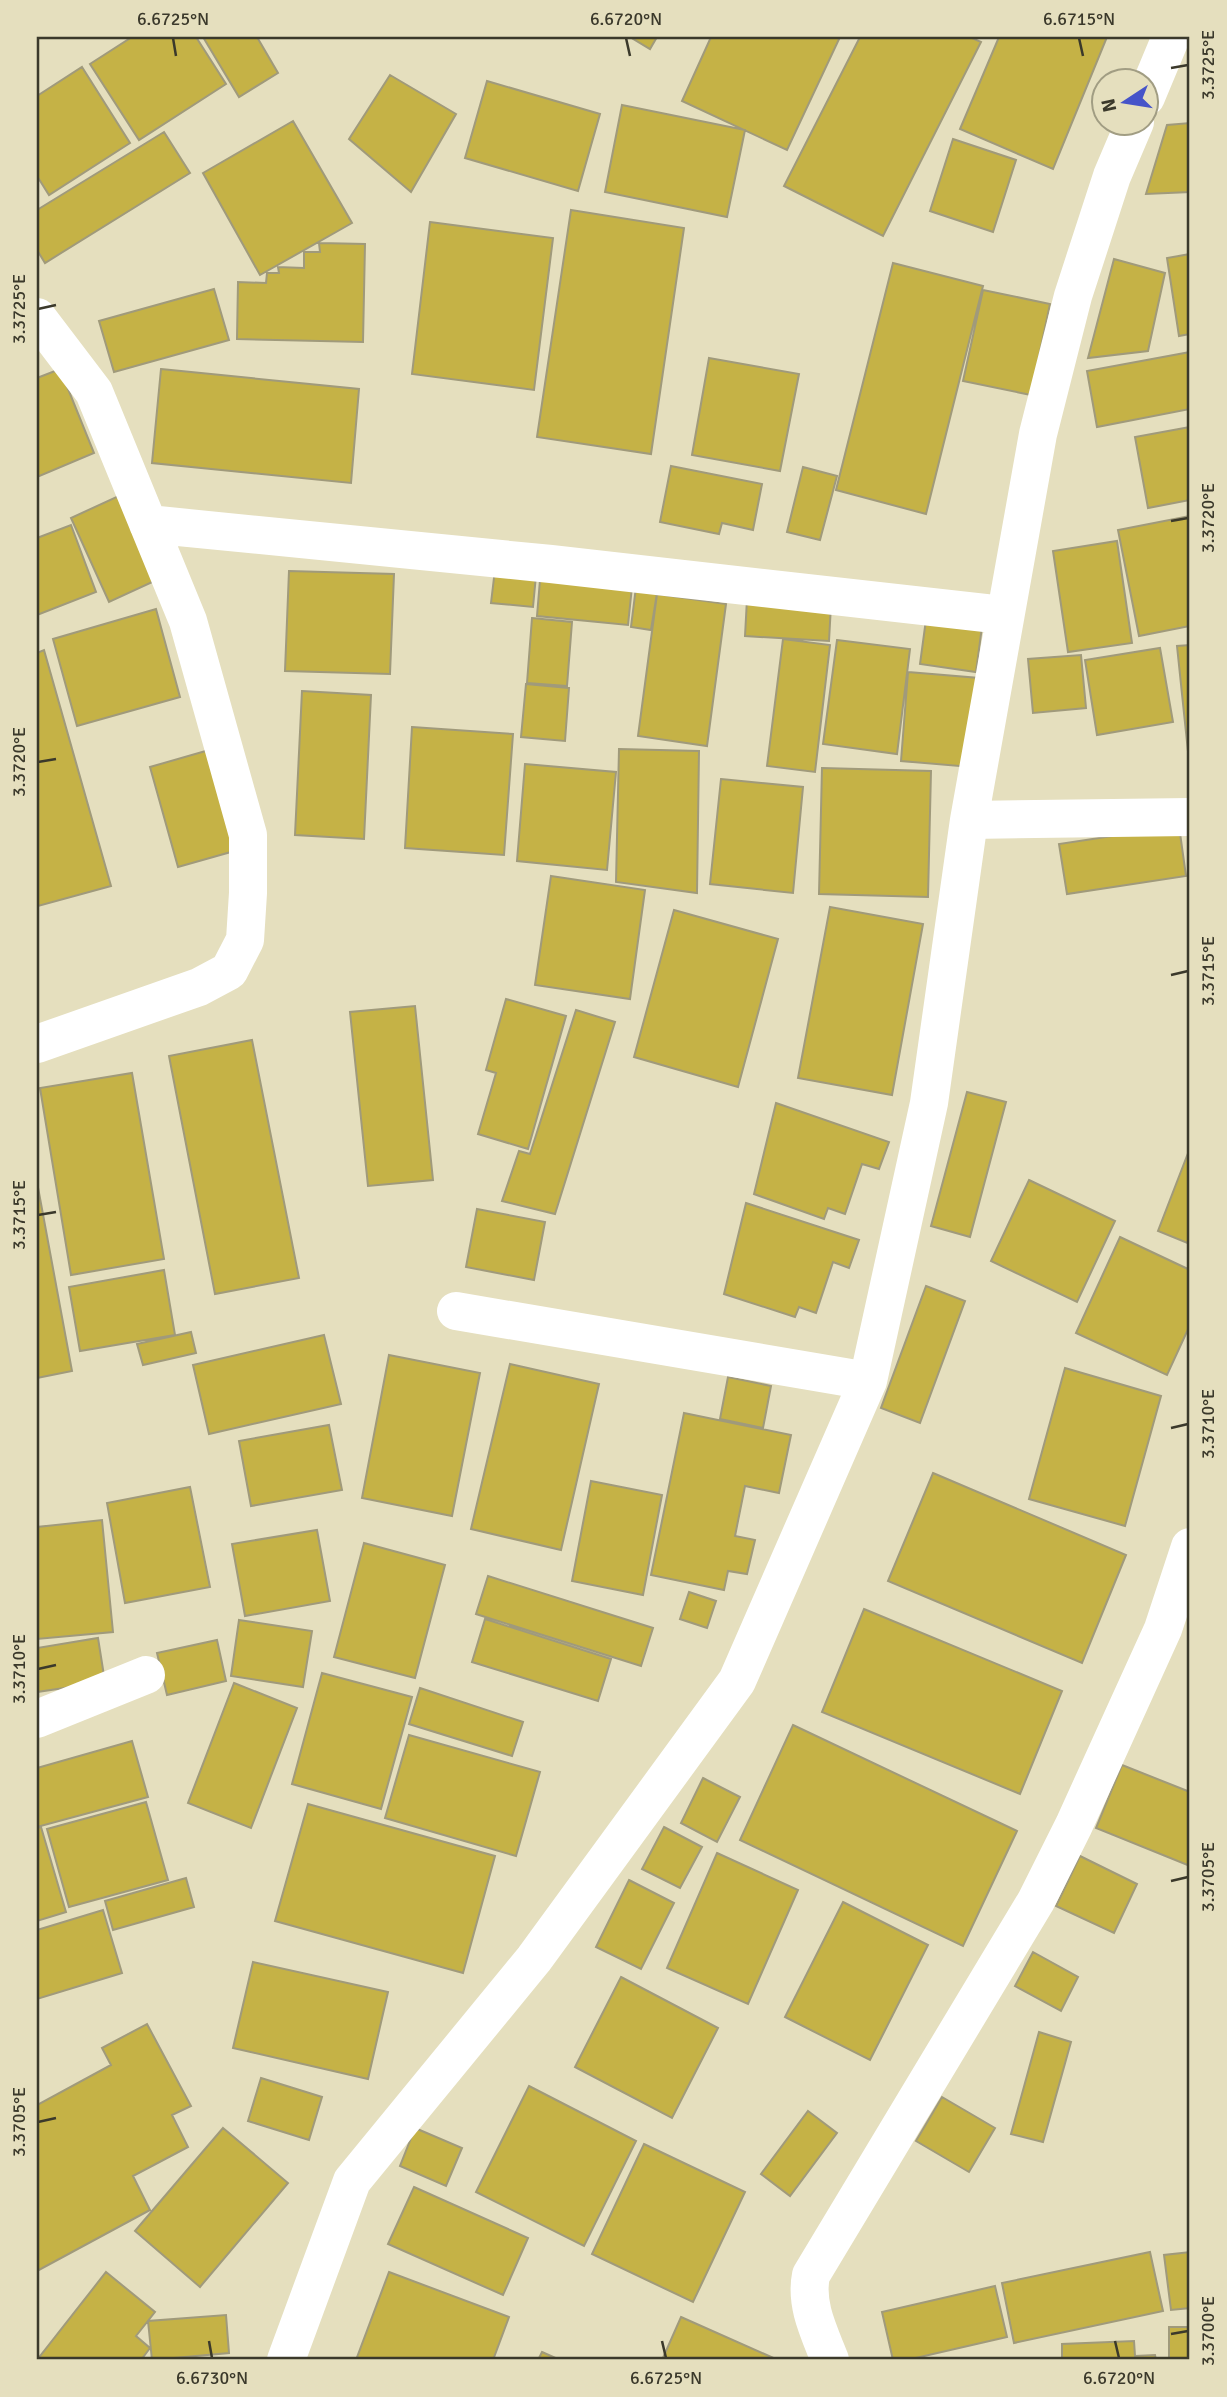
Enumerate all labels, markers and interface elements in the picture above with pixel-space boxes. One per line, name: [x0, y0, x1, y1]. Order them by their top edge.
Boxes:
text: 6.6725°N: [137, 8, 209, 30]
text: 6.6720°N: [590, 8, 662, 30]
text: 6.6715°N: [1043, 8, 1115, 30]
text: 3.3725°E: [1197, 30, 1219, 100]
north arrow: [1090, 66, 1160, 136]
text: N: [1096, 96, 1122, 114]
text: 3.3725°E: [8, 274, 30, 344]
text: 3.3720°E: [1197, 483, 1219, 553]
text: 3.3720°E: [8, 727, 30, 797]
text: 3.3715°E: [1197, 936, 1219, 1006]
text: 3.3715°E: [8, 1180, 30, 1250]
text: 3.3710°E: [1197, 1389, 1219, 1459]
text: 3.3710°E: [8, 1634, 30, 1704]
text: 3.3705°E: [1197, 1842, 1219, 1912]
text: 3.3705°E: [8, 2087, 30, 2157]
text: 3.3700°E: [1197, 2296, 1219, 2366]
text: 6.6730°N: [176, 2367, 248, 2389]
text: 6.6725°N: [630, 2367, 702, 2389]
text: 6.6720°N: [1083, 2367, 1155, 2389]

